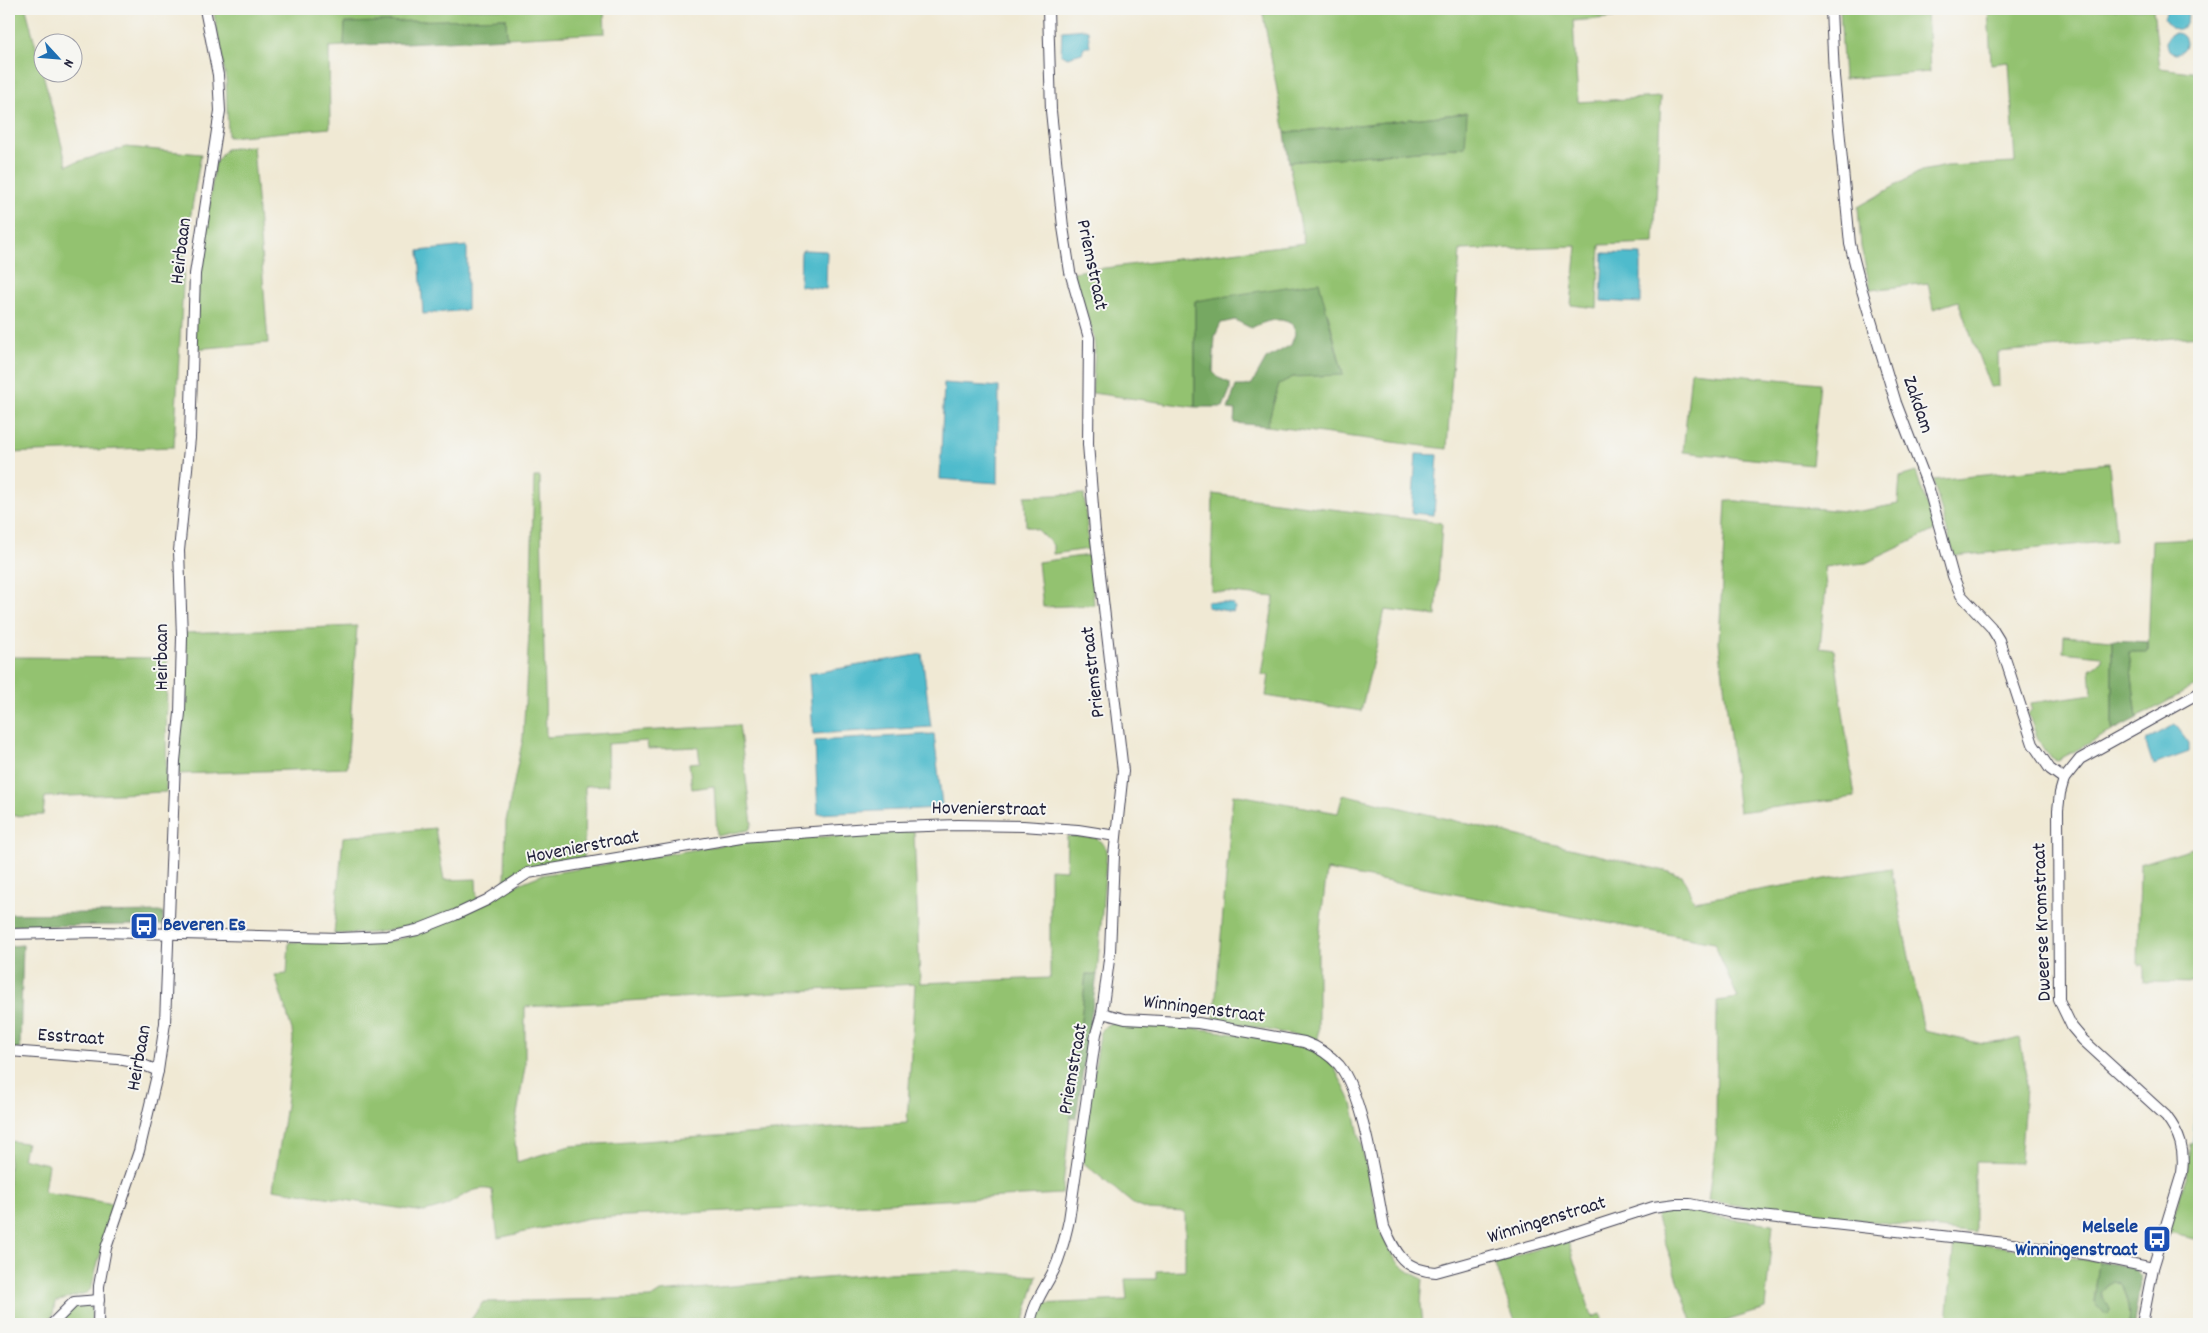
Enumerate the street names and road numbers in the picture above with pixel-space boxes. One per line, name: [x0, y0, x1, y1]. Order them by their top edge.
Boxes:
street label: Heirbaan: [164, 216, 200, 286]
street label: Priemstraat: [1068, 217, 1114, 313]
street label: Zakdam: [1894, 373, 1940, 437]
street label: Heirbaan: [149, 624, 177, 690]
street label: Priemstraat: [1074, 625, 1114, 719]
street label: Hovenierstraat: [931, 795, 1047, 825]
street label: Hovenierstraat: [524, 823, 642, 873]
street label: Dweerse Kromstraat: [2026, 842, 2060, 1002]
street label: Winningenstraat: [1141, 989, 1267, 1031]
street label: Priemstraat: [1052, 1021, 1096, 1117]
street label: Esstraat: [37, 1022, 105, 1054]
street label: Heirbaan: [120, 1023, 160, 1093]
street label: Winningenstraat: [1484, 1190, 1610, 1252]

